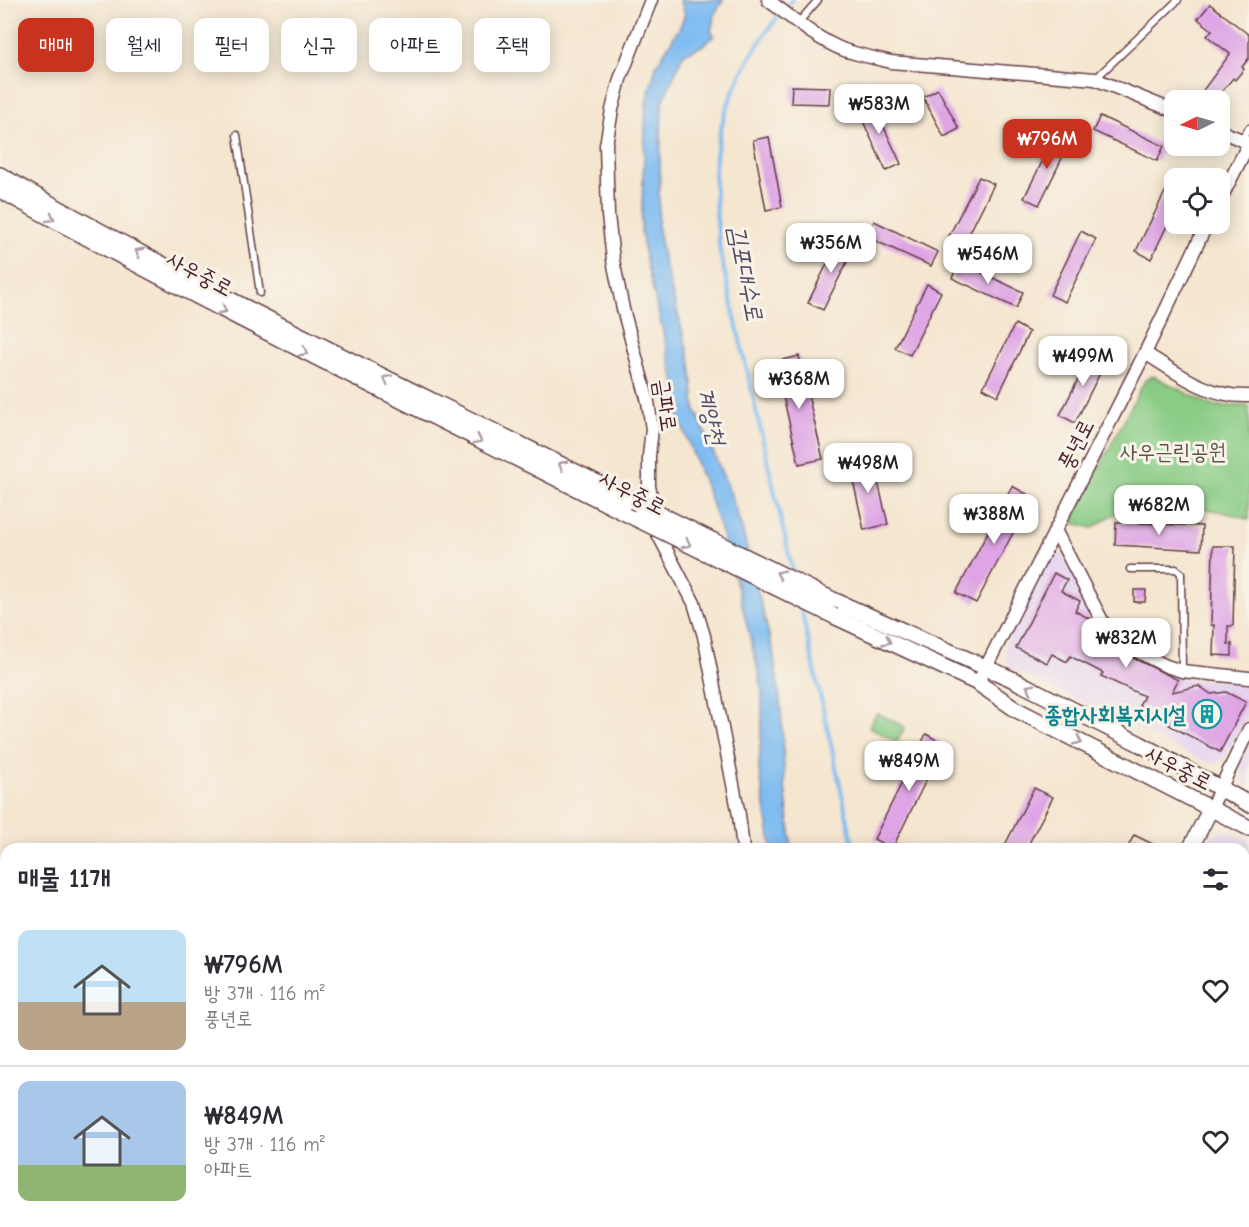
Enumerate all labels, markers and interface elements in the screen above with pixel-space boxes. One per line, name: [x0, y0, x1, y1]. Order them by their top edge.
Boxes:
chip: 매매: [18, 18, 94, 72]
chip: 월세: [106, 18, 182, 72]
chip: 필터: [194, 18, 269, 72]
chip: 신규: [281, 18, 357, 72]
chip: 아파트: [369, 18, 462, 72]
chip: 주택: [474, 18, 550, 72]
pin: ₩583M: [837, 84, 921, 135]
north arrow: [1164, 90, 1230, 156]
map controls: [1164, 90, 1230, 234]
text: ₩583M: [848, 92, 910, 115]
pin: ₩796M: [1005, 119, 1089, 170]
text: ₩796M: [1017, 127, 1077, 150]
button: locate: [1164, 168, 1230, 234]
one-way arrow: [45, 211, 55, 222]
water label: 김포대수로: [723, 223, 769, 323]
pin: ₩356M: [789, 223, 873, 274]
text: ₩356M: [800, 231, 862, 254]
pin: ₩546M: [946, 234, 1030, 285]
text: ₩546M: [957, 242, 1019, 265]
street label: 사우중로: [162, 246, 237, 302]
one-way arrow: [134, 247, 145, 259]
one-way arrow: [217, 303, 227, 314]
pin: ₩499M: [1041, 336, 1125, 387]
text: ₩499M: [1052, 344, 1114, 367]
one-way arrow: [297, 345, 308, 356]
pin: ₩368M: [757, 359, 841, 410]
text: ₩368M: [768, 367, 830, 390]
one-way arrow: [382, 375, 393, 386]
street label: 금파로: [648, 377, 682, 433]
water label: 계양천: [691, 385, 732, 450]
street label: 풍년로: [1052, 415, 1100, 474]
one-way arrow: [471, 432, 482, 444]
park label: 사우근린공원: [1120, 439, 1226, 465]
pin: ₩498M: [826, 443, 910, 494]
text: ₩498M: [837, 451, 899, 474]
one-way arrow: [557, 461, 568, 472]
street label: 사우중로: [595, 465, 670, 521]
pin: ₩682M: [1117, 485, 1201, 536]
text: ₩682M: [1128, 493, 1190, 516]
pin: ₩388M: [952, 494, 1036, 545]
text: ₩388M: [963, 502, 1025, 525]
one-way arrow: [681, 536, 692, 548]
one-way arrow: [776, 570, 787, 582]
pin: ₩832M: [1084, 618, 1168, 669]
text: ₩832M: [1095, 626, 1157, 649]
one-way arrow: [880, 633, 891, 645]
one-way arrow: [1026, 684, 1037, 695]
building icon: 종합사회복지시설: [1191, 698, 1223, 730]
place label: 종합사회복지시설: [1044, 702, 1186, 728]
one-way arrow: [1071, 734, 1082, 745]
street label: 사우중로: [1141, 740, 1216, 796]
pin: ₩849M: [867, 741, 951, 792]
text: ₩849M: [878, 749, 940, 772]
icon: filters: [1199, 863, 1232, 896]
text: 매물 11개: [18, 864, 110, 894]
text: ₩796M: [204, 950, 283, 980]
icon: home: [66, 954, 138, 1026]
icon: heart: [1199, 974, 1232, 1007]
text: 방 3개 · 116 m²: [204, 982, 325, 1005]
text: 풍년로: [204, 1007, 252, 1030]
text: ₩849M: [204, 1101, 283, 1131]
icon: home: [66, 1105, 138, 1177]
icon: heart: [1199, 1125, 1232, 1158]
text: 방 3개 · 116 m²: [204, 1133, 325, 1156]
text: 아파트: [204, 1158, 252, 1181]

